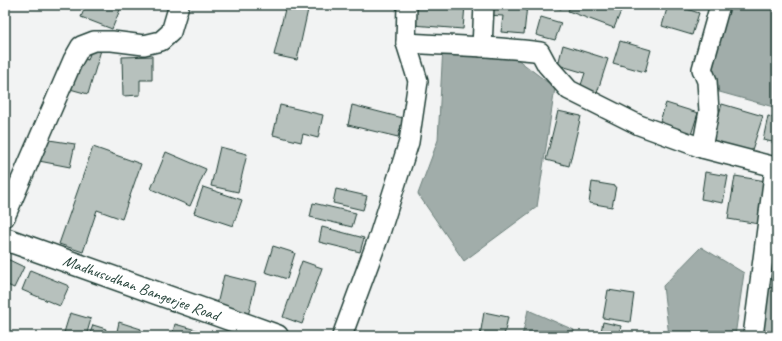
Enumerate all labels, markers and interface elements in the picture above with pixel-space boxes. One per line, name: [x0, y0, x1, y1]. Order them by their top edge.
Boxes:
street label: Madhusudhan Bangerjee Road: [60, 250, 224, 326]

